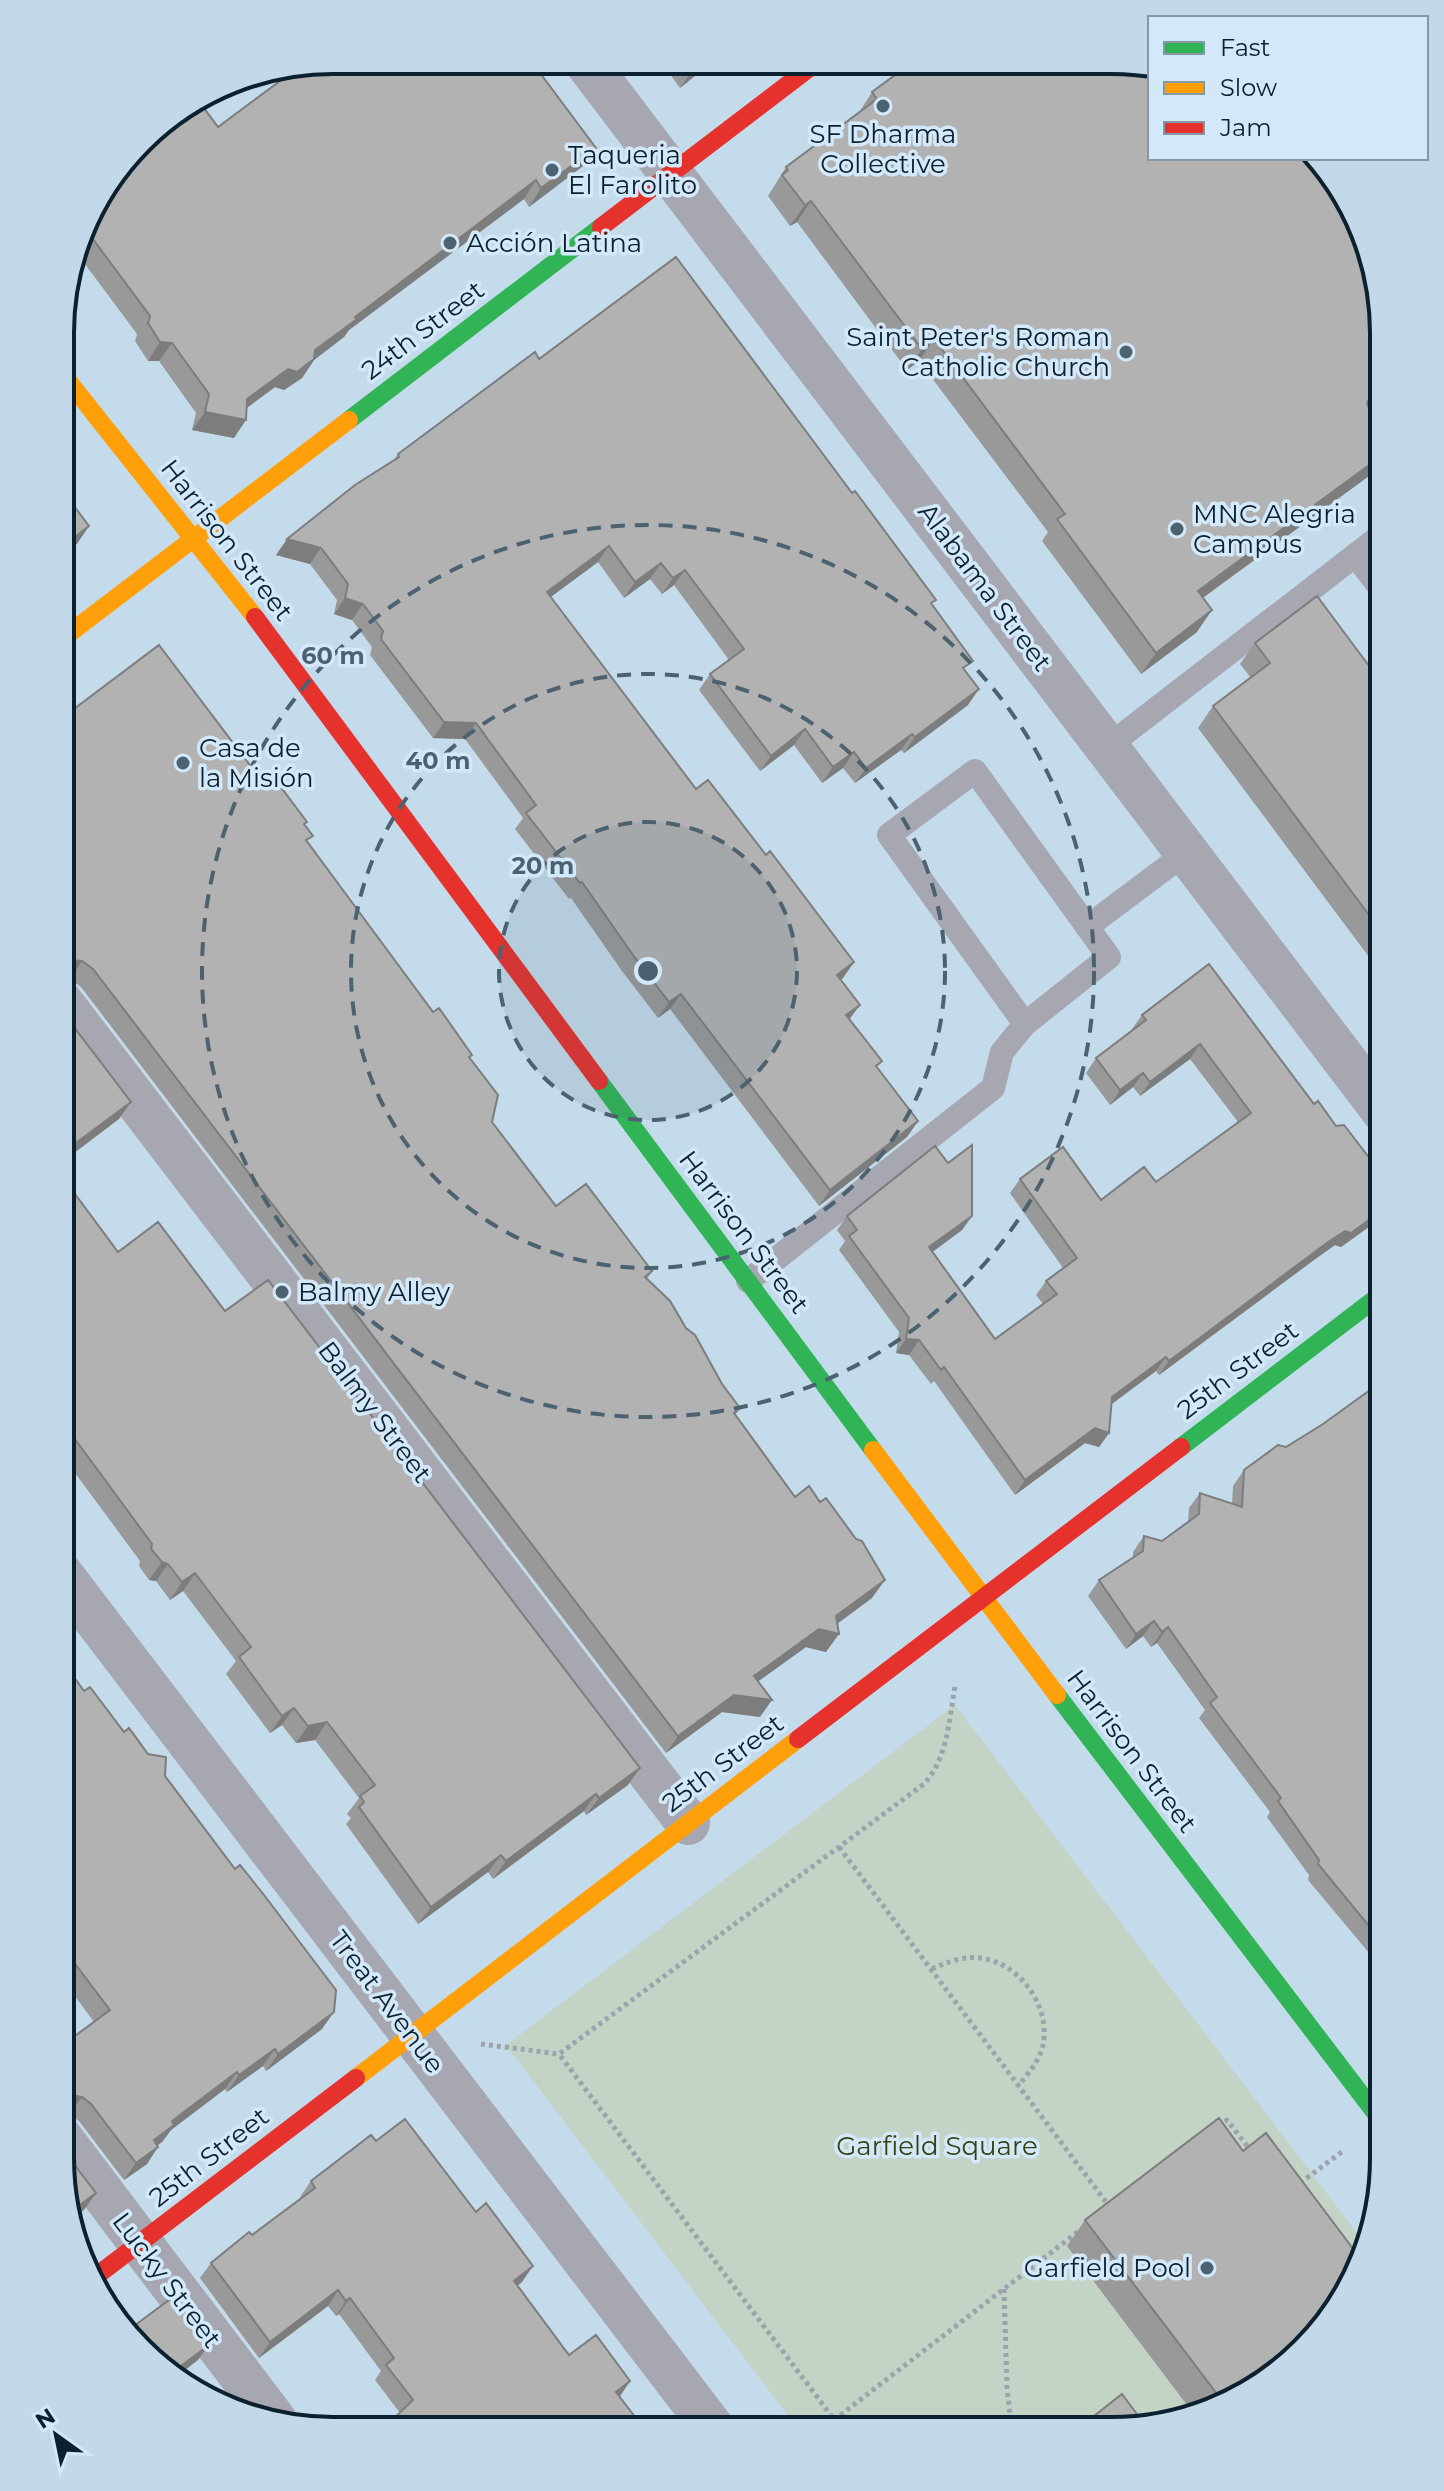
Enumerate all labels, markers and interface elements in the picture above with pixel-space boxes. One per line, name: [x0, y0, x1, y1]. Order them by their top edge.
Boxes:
legend: [1148, 16, 1428, 160]
text: Fast: [1220, 33, 1271, 62]
text: Slow: [1220, 73, 1277, 102]
marker: SF Dharma Collective: [874, 97, 892, 115]
text: Jam: [1219, 113, 1272, 142]
place label: SF Dharma Collective: [810, 118, 956, 180]
place label: Taqueria El Farolito: [568, 139, 697, 201]
marker: Taqueria El Farolito: [543, 161, 561, 179]
place label: Acción Latina: [466, 227, 642, 259]
marker: Acción Latina: [441, 234, 459, 252]
street label: 24th Street: [356, 274, 490, 386]
place label: Saint Peter's Roman Catholic Church: [846, 321, 1110, 383]
marker: Saint Peter's Roman Catholic Church: [1117, 343, 1135, 361]
street label: Harrison Street: [154, 453, 300, 627]
street label: Alabama Street: [911, 497, 1059, 677]
place label: MNC Alegria Campus: [1193, 498, 1356, 560]
marker: MNC Alegria Campus: [1168, 520, 1186, 538]
text: 60 m: [301, 641, 365, 670]
place label: Casa de la Misión: [199, 732, 314, 794]
text: 40 m: [406, 746, 470, 775]
marker: Casa de la Misión: [174, 754, 192, 772]
text: 20 m: [512, 851, 574, 880]
centre of rings: [634, 957, 662, 985]
street label: Harrison Street: [672, 1144, 816, 1320]
place label: Balmy Alley: [298, 1276, 451, 1308]
marker: Balmy Alley: [273, 1283, 291, 1301]
street label: 25th Street: [1171, 1314, 1305, 1426]
street label: Balmy Street: [312, 1335, 438, 1489]
street label: Harrison Street: [1060, 1663, 1204, 1839]
street label: 25th Street: [656, 1707, 790, 1819]
street label: Treat Avenue: [323, 1924, 451, 2080]
street label: 25th Street: [143, 2100, 275, 2214]
park label: Garfield Square: [836, 2130, 1038, 2162]
street label: Lucky Street: [106, 2206, 228, 2354]
place label: Garfield Pool: [1024, 2252, 1191, 2284]
marker: Garfield Pool: [1198, 2259, 1216, 2277]
north arrow: [16, 2395, 96, 2475]
text: N: [31, 2402, 60, 2435]

